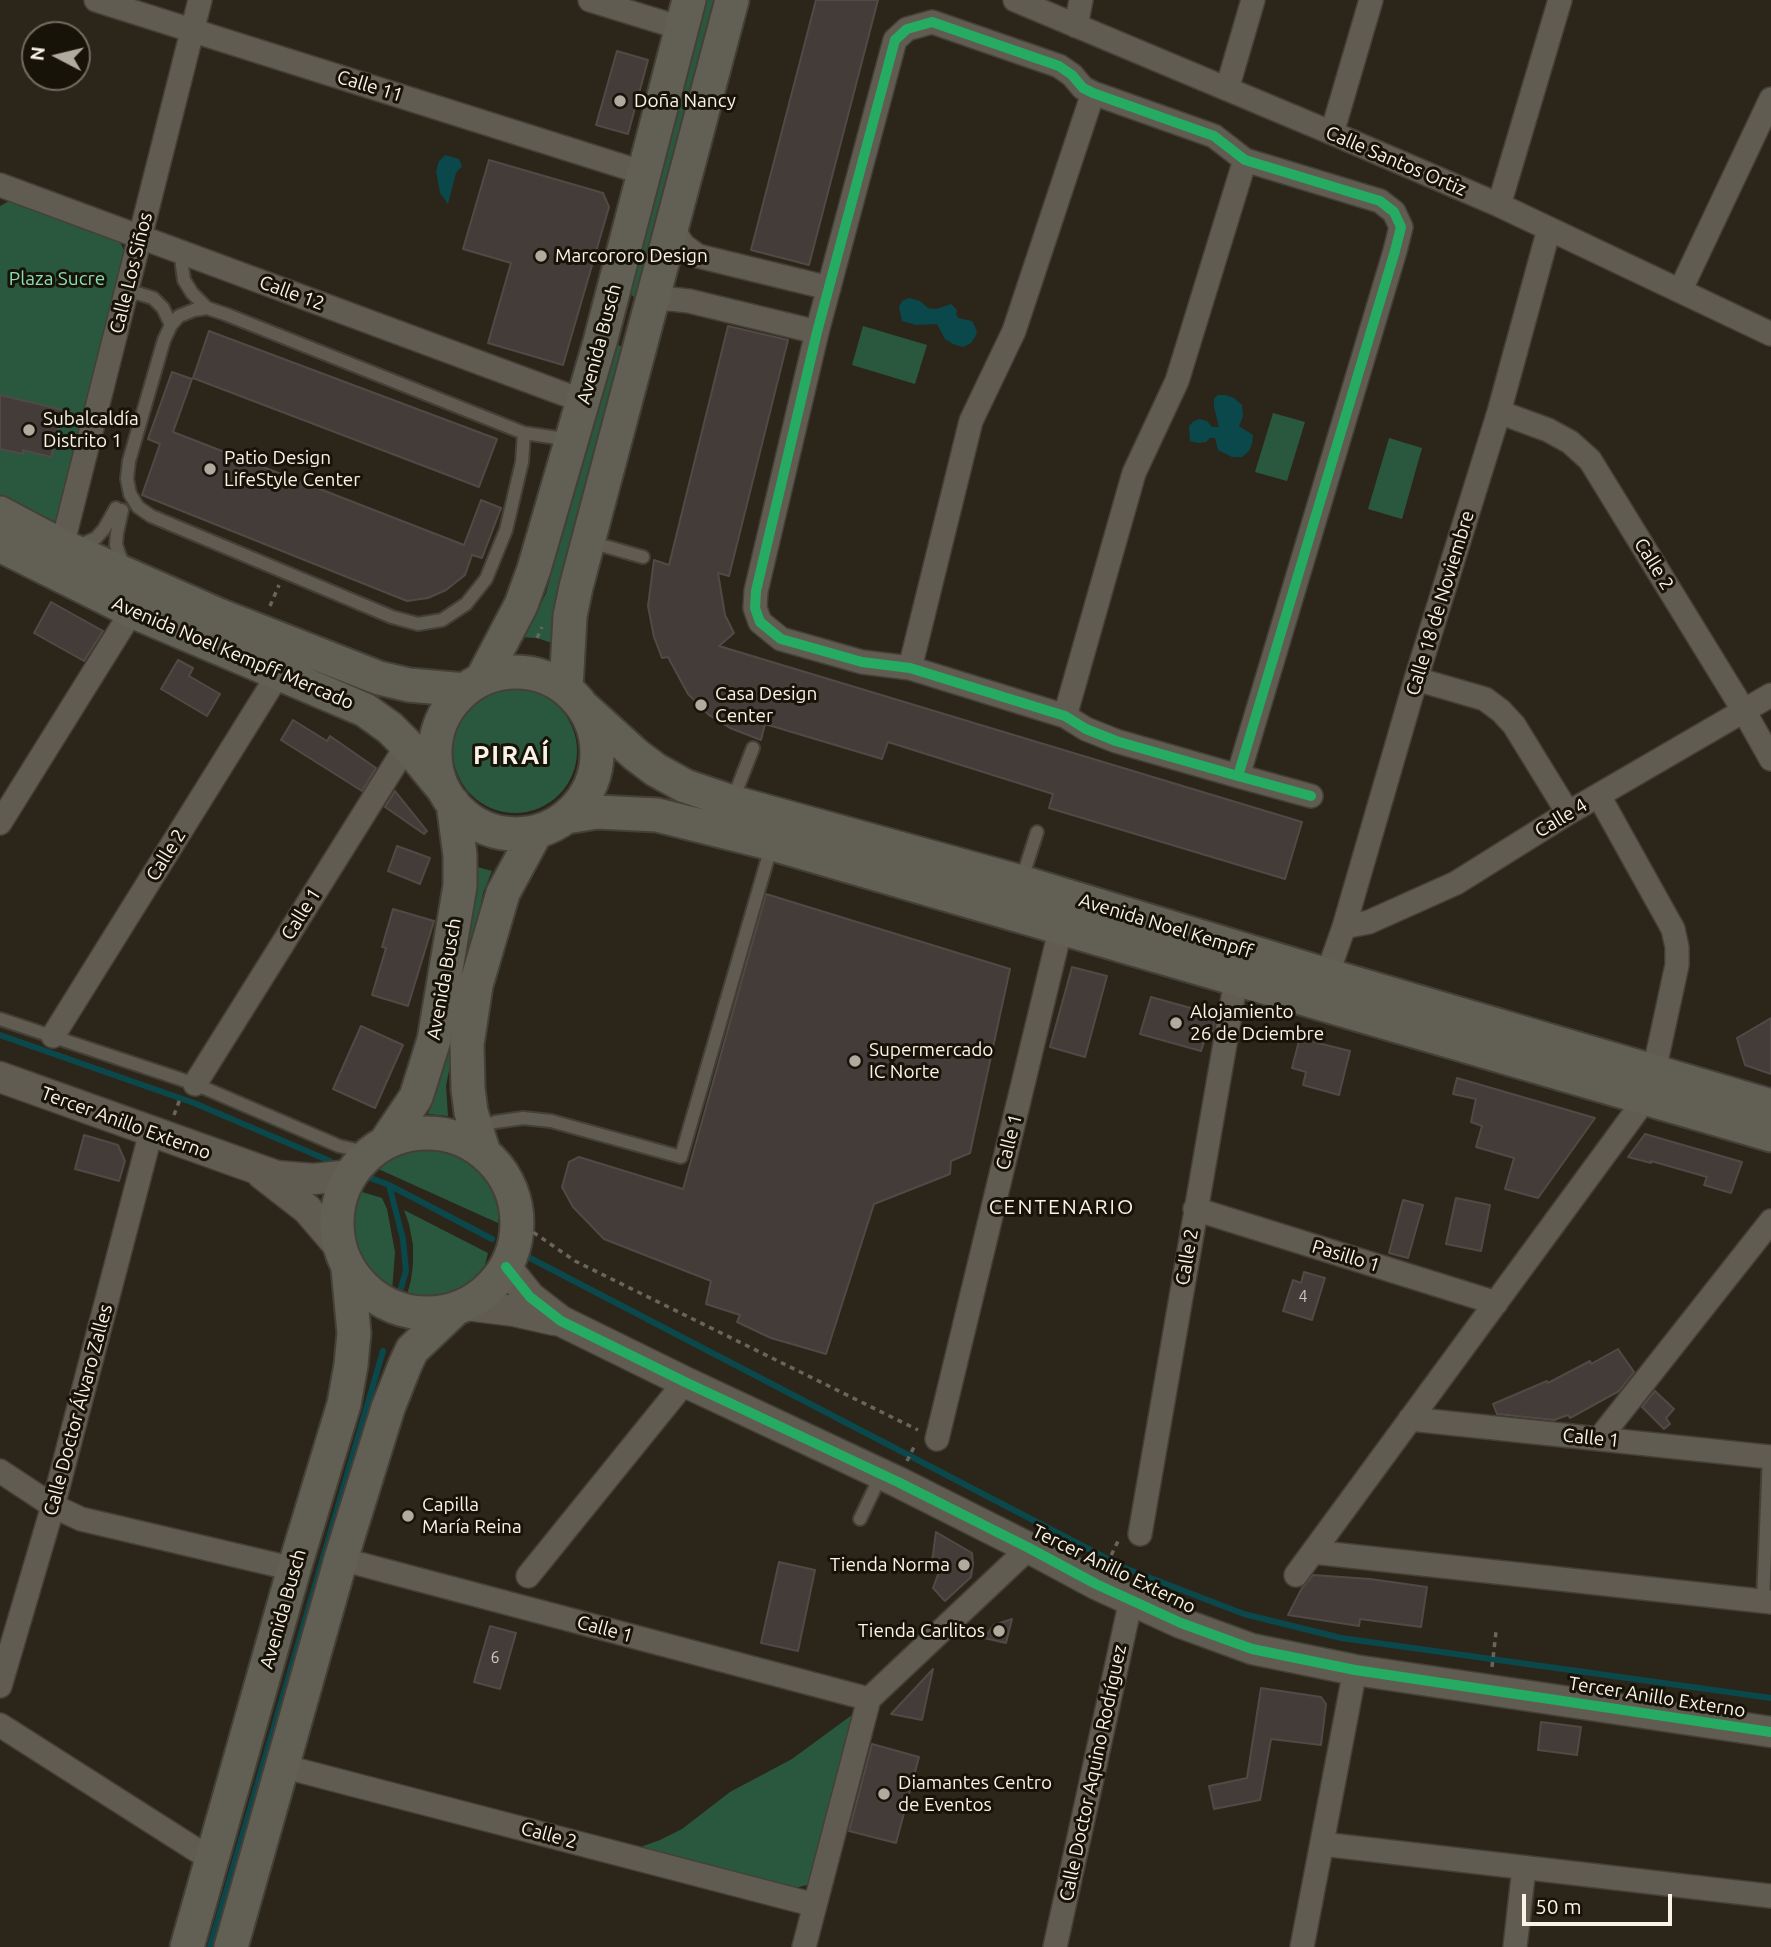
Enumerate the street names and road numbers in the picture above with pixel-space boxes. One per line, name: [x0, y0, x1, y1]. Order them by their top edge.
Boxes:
street label: Calle 11: [334, 65, 406, 107]
street label: Calle Santos Ortiz: [1322, 121, 1470, 201]
street label: Calle Los Siños: [105, 210, 157, 336]
street label: Calle 12: [256, 271, 328, 315]
street label: Avenida Busch: [572, 281, 626, 407]
street label: Calle 18 de Noviembre: [1401, 508, 1479, 698]
street label: Calle 2: [1629, 534, 1679, 594]
street label: Avenida Noel Kempff Mercado: [109, 592, 357, 714]
street label: Calle 4: [1531, 794, 1591, 842]
street label: Calle 2: [141, 825, 191, 885]
street label: Calle 1: [276, 884, 326, 944]
street label: Avenida Noel Kempff: [1076, 889, 1256, 963]
street label: Avenida Busch: [422, 916, 466, 1042]
street label: Tercer Anillo Externo: [38, 1082, 214, 1164]
street label: Calle 1: [991, 1112, 1027, 1172]
street label: Calle 2: [1171, 1227, 1203, 1287]
street label: Pasillo 1: [1309, 1235, 1383, 1277]
street label: Calle Doctor Álvaro Zalles: [39, 1302, 117, 1518]
street label: Calle 1: [1561, 1424, 1621, 1452]
street label: Tercer Anillo Externo: [1029, 1520, 1199, 1618]
street label: Avenida Busch: [255, 1547, 311, 1671]
street label: Calle 1: [575, 1611, 635, 1647]
street label: Calle Doctor Aquino Rodríguez: [1055, 1643, 1131, 1903]
street label: Tercer Anillo Externo: [1567, 1672, 1747, 1722]
street label: Calle 2: [519, 1817, 579, 1853]

